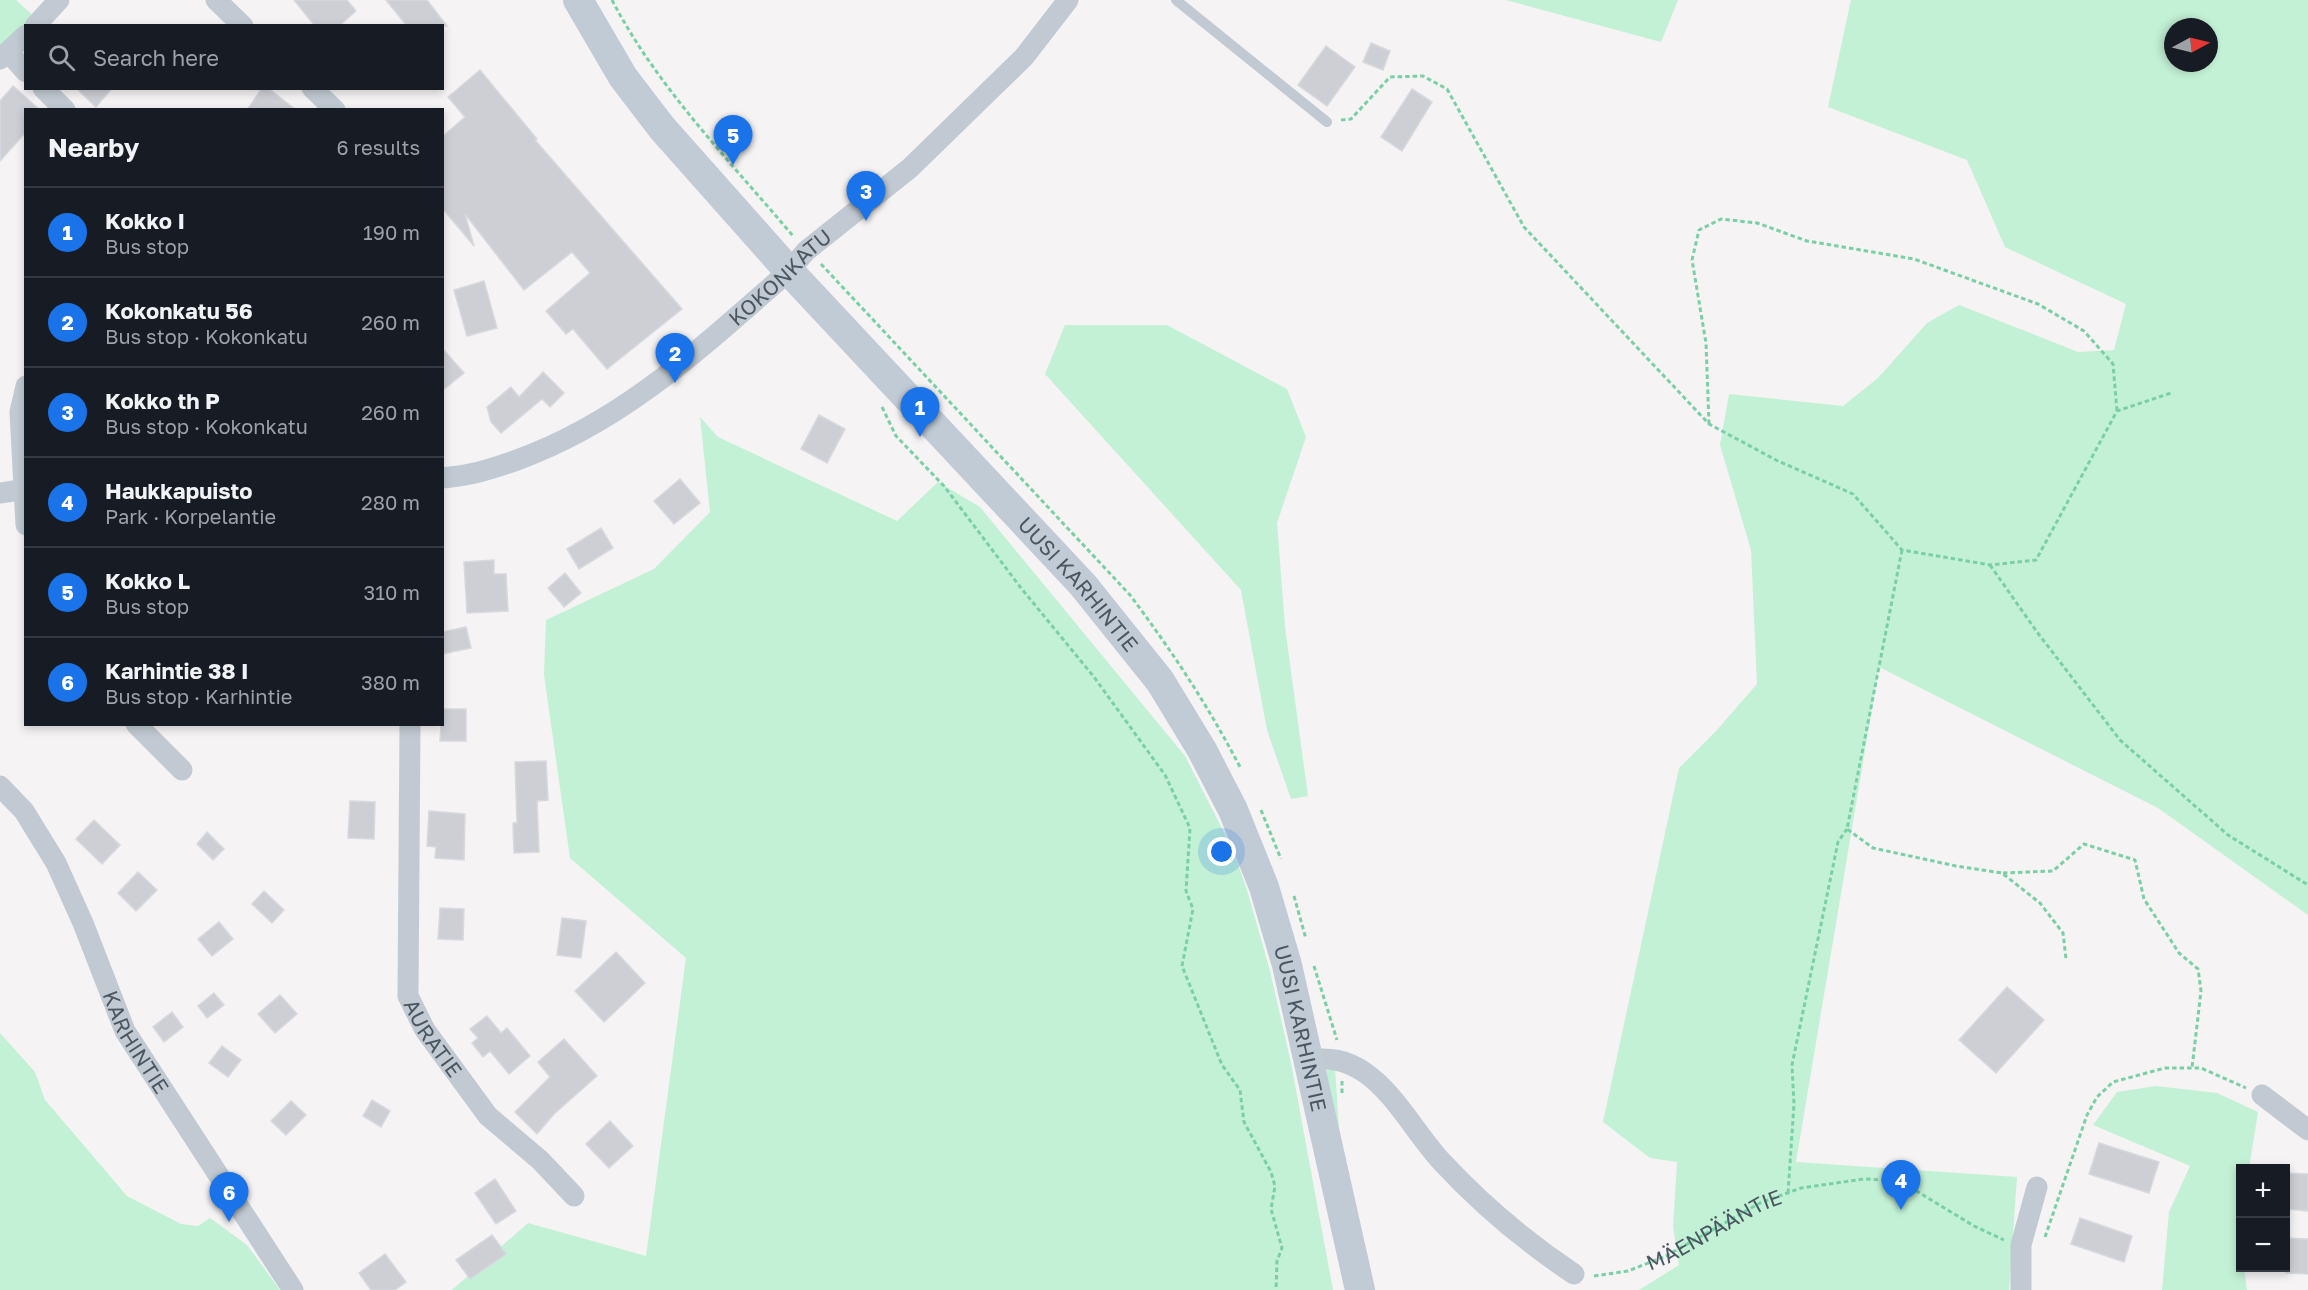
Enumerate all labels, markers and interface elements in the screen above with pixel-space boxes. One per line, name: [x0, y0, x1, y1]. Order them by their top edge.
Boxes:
north arrow: [2164, 18, 2218, 72]
search box: [24, 24, 444, 90]
icon: search: [45, 41, 78, 74]
text: Search here: [93, 44, 219, 71]
pin: 5: [714, 116, 752, 165]
text: Nearby: [48, 132, 139, 163]
text: 6 results: [336, 135, 420, 159]
pin: 3: [846, 172, 886, 221]
text: Kokko I: [105, 207, 185, 234]
text: 1: [62, 220, 73, 244]
text: 190 m: [363, 220, 420, 244]
street label: KOKONKATU: [723, 223, 836, 331]
text: Bus stop: [105, 234, 189, 258]
text: Kokonkatu 56: [105, 297, 253, 324]
text: 2: [61, 310, 74, 334]
text: 260 m: [361, 310, 420, 334]
text: Bus stop · Kokonkatu: [105, 324, 308, 348]
pin: 2: [656, 334, 694, 383]
text: Kokko th P: [105, 387, 220, 414]
pin: 1: [900, 388, 940, 437]
text: 3: [61, 400, 74, 424]
text: 260 m: [361, 400, 420, 424]
text: Bus stop · Kokonkatu: [105, 414, 308, 438]
text: Haukkapuisto: [105, 477, 253, 504]
text: 4: [61, 490, 74, 514]
text: 280 m: [361, 490, 420, 514]
text: Park · Korpelantie: [105, 504, 276, 528]
street label: UUSI KARHINTIE: [1013, 511, 1144, 657]
text: Kokko L: [105, 567, 190, 594]
text: 5: [61, 580, 74, 604]
text: 310 m: [364, 580, 420, 604]
text: Bus stop: [105, 594, 189, 618]
text: Karhintie 38 I: [105, 657, 249, 684]
text: 6: [61, 670, 74, 694]
text: 380 m: [361, 670, 420, 694]
text: Bus stop · Karhintie: [105, 684, 292, 708]
your location: [1207, 837, 1236, 866]
street label: UUSI KARHINTIE: [1269, 942, 1332, 1114]
street label: KARHINTIE: [97, 987, 175, 1098]
street label: AURATIE: [399, 995, 468, 1082]
pin: 4: [1882, 1160, 1920, 1210]
map controls: [2236, 1164, 2290, 1272]
button: +: [2236, 1164, 2290, 1218]
pin: 6: [210, 1172, 248, 1222]
street label: MÄENPÄÄNTIE: [1642, 1183, 1785, 1276]
button: −: [2236, 1218, 2290, 1272]

